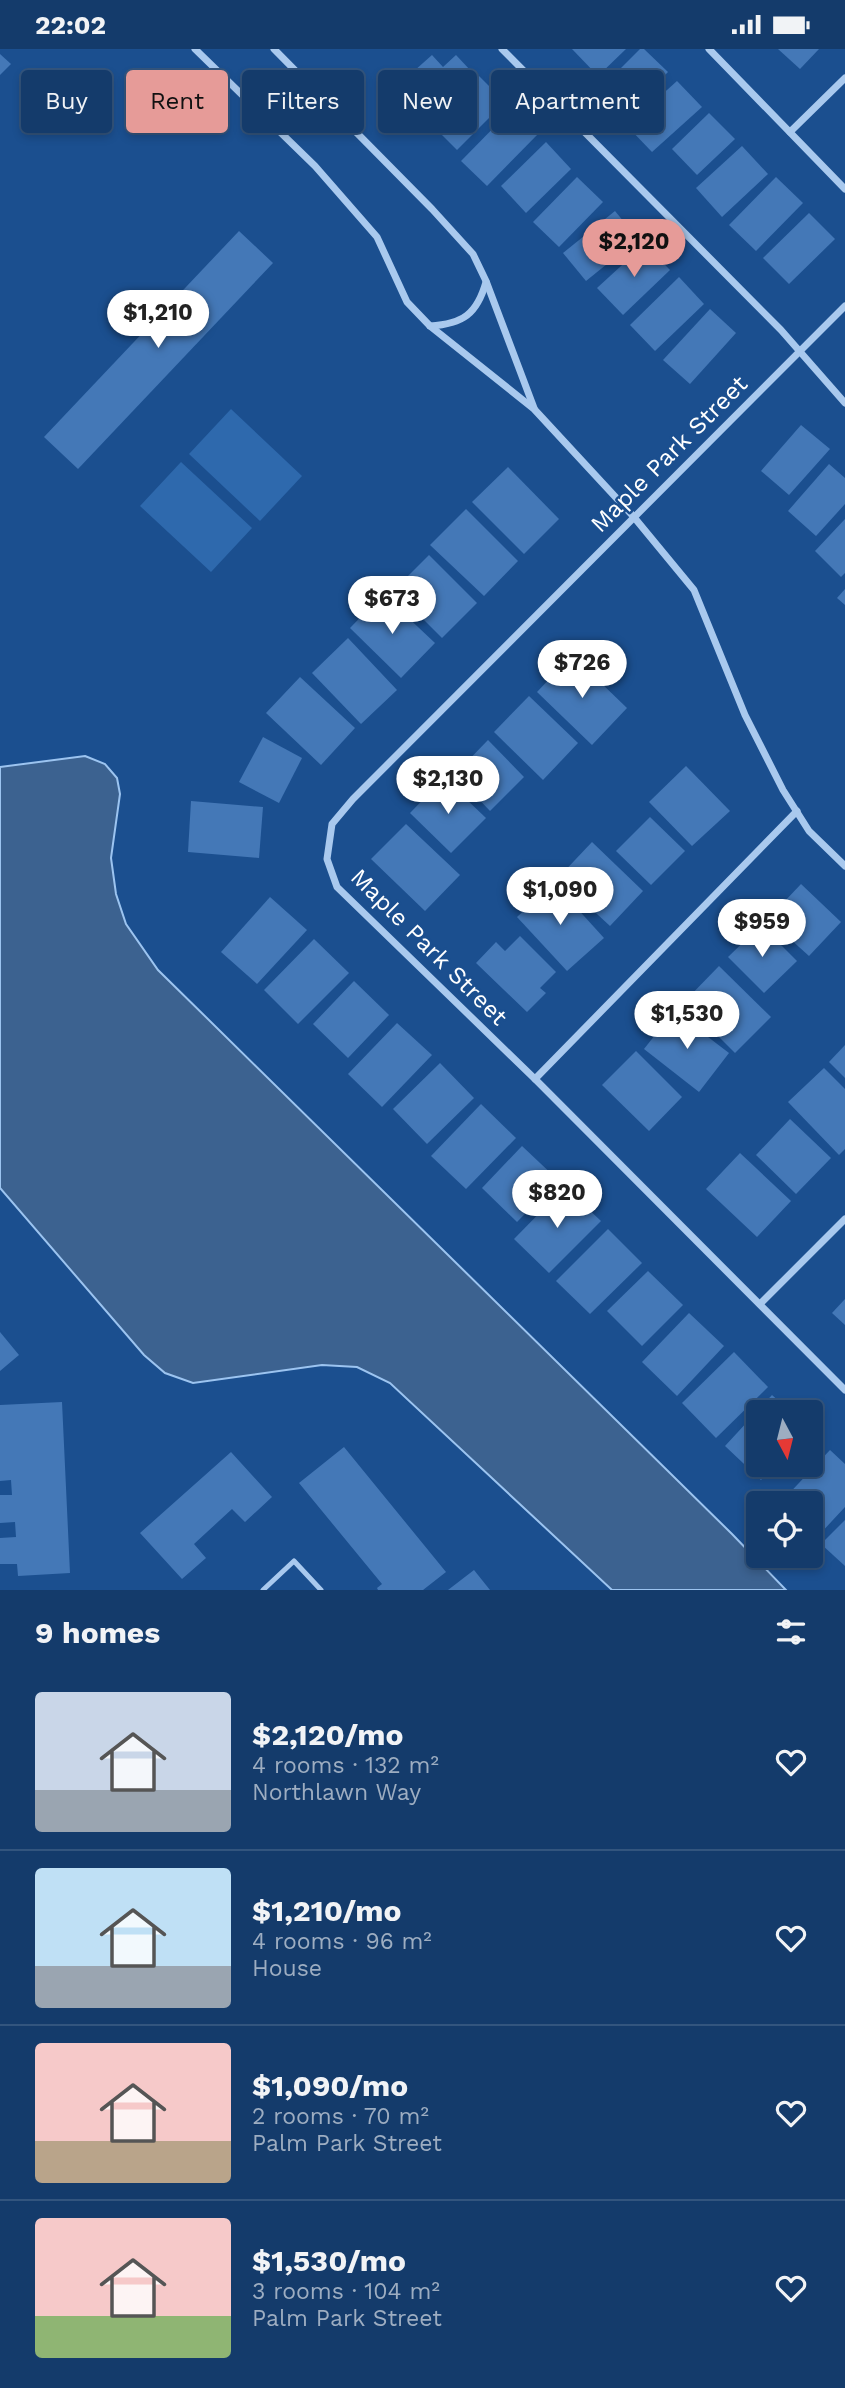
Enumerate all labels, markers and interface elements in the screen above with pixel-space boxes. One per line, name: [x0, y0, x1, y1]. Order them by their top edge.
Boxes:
text: 22:02: [35, 10, 106, 40]
chip: Buy: [21, 70, 112, 133]
chip: Rent: [126, 70, 228, 133]
chip: Filters: [242, 70, 364, 133]
chip: New: [378, 70, 477, 133]
chip: Apartment: [491, 70, 664, 133]
pin: $2,120: [577, 219, 691, 279]
text: $2,120: [598, 228, 670, 255]
pin: $1,210: [101, 291, 215, 350]
text: $1,210: [123, 299, 193, 326]
street label: Maple Park Street: [585, 370, 753, 538]
pin: $673: [351, 577, 433, 636]
text: $673: [364, 585, 420, 612]
pin: $726: [541, 641, 623, 700]
text: $726: [554, 649, 610, 676]
pin: $2,130: [391, 757, 505, 816]
text: $2,130: [412, 765, 484, 792]
street label: Maple Park Street: [345, 863, 513, 1031]
pin: $1,090: [503, 867, 617, 927]
text: $1,090: [523, 876, 597, 903]
pin: $959: [721, 899, 803, 959]
text: $959: [734, 908, 790, 935]
pin: $1,530: [630, 991, 744, 1051]
text: $1,530: [650, 1000, 724, 1027]
pin: $820: [516, 1171, 598, 1230]
text: $820: [528, 1179, 586, 1206]
north arrow: [746, 1400, 822, 1477]
map controls: [746, 1400, 823, 1568]
button: locate: [746, 1491, 823, 1568]
icon: filters: [772, 1613, 810, 1651]
text: 9 homes: [35, 1615, 160, 1650]
text: $2,120/mo: [252, 1717, 403, 1752]
icon: home: [91, 1720, 175, 1804]
icon: heart: [772, 1743, 810, 1781]
text: 4 rooms · 132 m²: [252, 1752, 439, 1779]
text: Northlawn Way: [252, 1779, 421, 1806]
text: $1,210/mo: [252, 1893, 402, 1928]
icon: home: [91, 1896, 175, 1980]
icon: heart: [772, 1919, 810, 1957]
text: 4 rooms · 96 m²: [252, 1928, 432, 1955]
text: House: [252, 1955, 322, 1982]
text: $1,090/mo: [252, 2068, 408, 2103]
icon: home: [91, 2071, 175, 2155]
icon: heart: [772, 2094, 810, 2132]
text: 2 rooms · 70 m²: [252, 2103, 429, 2130]
text: Palm Park Street: [252, 2130, 442, 2157]
text: $1,530/mo: [252, 2243, 406, 2278]
icon: home: [91, 2246, 175, 2330]
icon: heart: [772, 2269, 810, 2307]
text: 3 rooms · 104 m²: [252, 2278, 440, 2305]
text: Palm Park Street: [252, 2305, 442, 2332]

